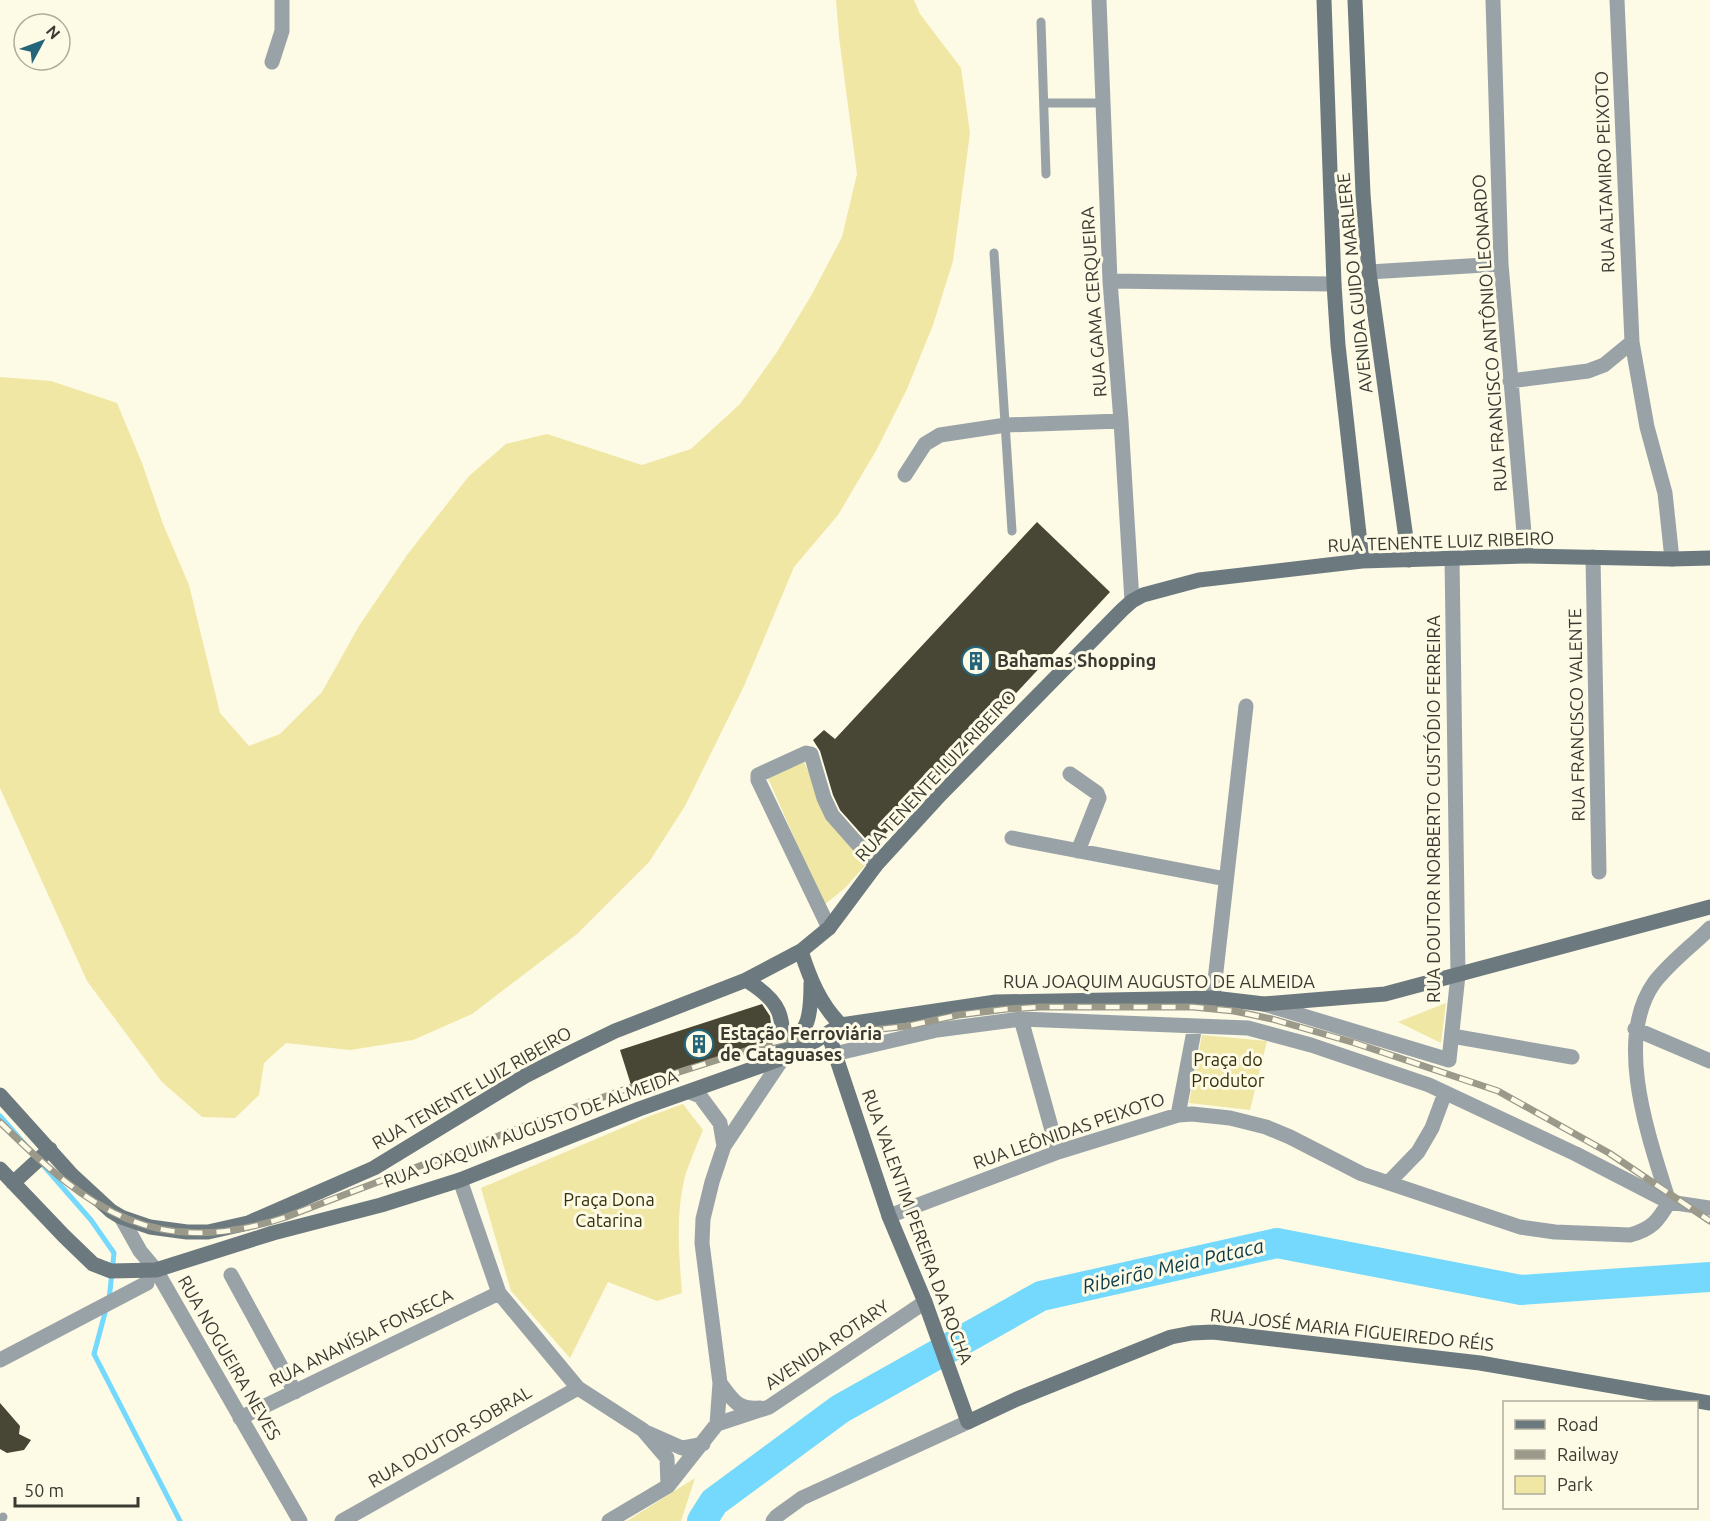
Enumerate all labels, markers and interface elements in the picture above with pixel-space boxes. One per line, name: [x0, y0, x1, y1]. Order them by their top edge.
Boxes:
north arrow: [12, 12, 72, 72]
text: N: [43, 22, 64, 43]
street label: RUA ALTAMIRO PEIXOTO: [1590, 71, 1618, 273]
street label: AVENIDA GUIDO MARLIERE: [1332, 172, 1376, 394]
street label: RUA FRANCISCO ANTÔNIO LEONARDO: [1468, 174, 1510, 492]
street label: RUA GAMA CERQUEIRA: [1076, 206, 1111, 398]
street label: RUA TENENTE LUIZ RIBEIRO: [1327, 527, 1555, 555]
street label: RUA FRANCISCO VALENTE: [1564, 608, 1588, 822]
street label: RUA DOUTOR NORBERTO CUSTÓDIO FERREIRA: [1422, 615, 1443, 1003]
building icon: Bahamas Shopping: [960, 645, 992, 677]
place label: Bahamas Shopping: [997, 650, 1156, 670]
street label: RUA TENENTE LUIZ RIBEIRO: [851, 686, 1020, 865]
street label: RUA JOAQUIM AUGUSTO DE ALMEIDA: [1003, 971, 1315, 992]
street label: RUA TENENTE LUIZ RIBEIRO: [368, 1022, 575, 1153]
place label: Estação Ferroviária de Cataguases: [720, 1023, 882, 1064]
building icon: Estação Ferroviária de Cataguases: [683, 1028, 715, 1060]
park label: Praça do Produtor: [1191, 1049, 1265, 1090]
street label: RUA JOAQUIM AUGUSTO DE ALMEIDA: [381, 1065, 681, 1192]
street label: RUA VALENTIM PEREIRA DA ROCHA: [859, 1086, 977, 1367]
street label: RUA LEÔNIDAS PEIXOTO: [970, 1088, 1167, 1172]
park label: Praça Dona Catarina: [563, 1189, 655, 1230]
water label: Ribeirão Meia Pataca: [1080, 1233, 1266, 1298]
street label: RUA NOGUEIRA NEVES: [175, 1272, 285, 1443]
street label: RUA ANANÍSIA FONSECA: [265, 1283, 456, 1390]
street label: AVENIDA ROTARY: [761, 1295, 893, 1393]
street label: RUA JOSÉ MARIA FIGUEIREDO RÉIS: [1209, 1303, 1495, 1354]
street label: RUA DOUTOR SOBRAL: [365, 1381, 534, 1491]
legend: [1503, 1401, 1698, 1509]
text: Road: [1557, 1414, 1599, 1434]
text: Railway: [1557, 1444, 1619, 1464]
scale bar: [15, 1470, 138, 1508]
text: Park: [1557, 1474, 1593, 1494]
text: 50 m: [24, 1480, 64, 1500]

